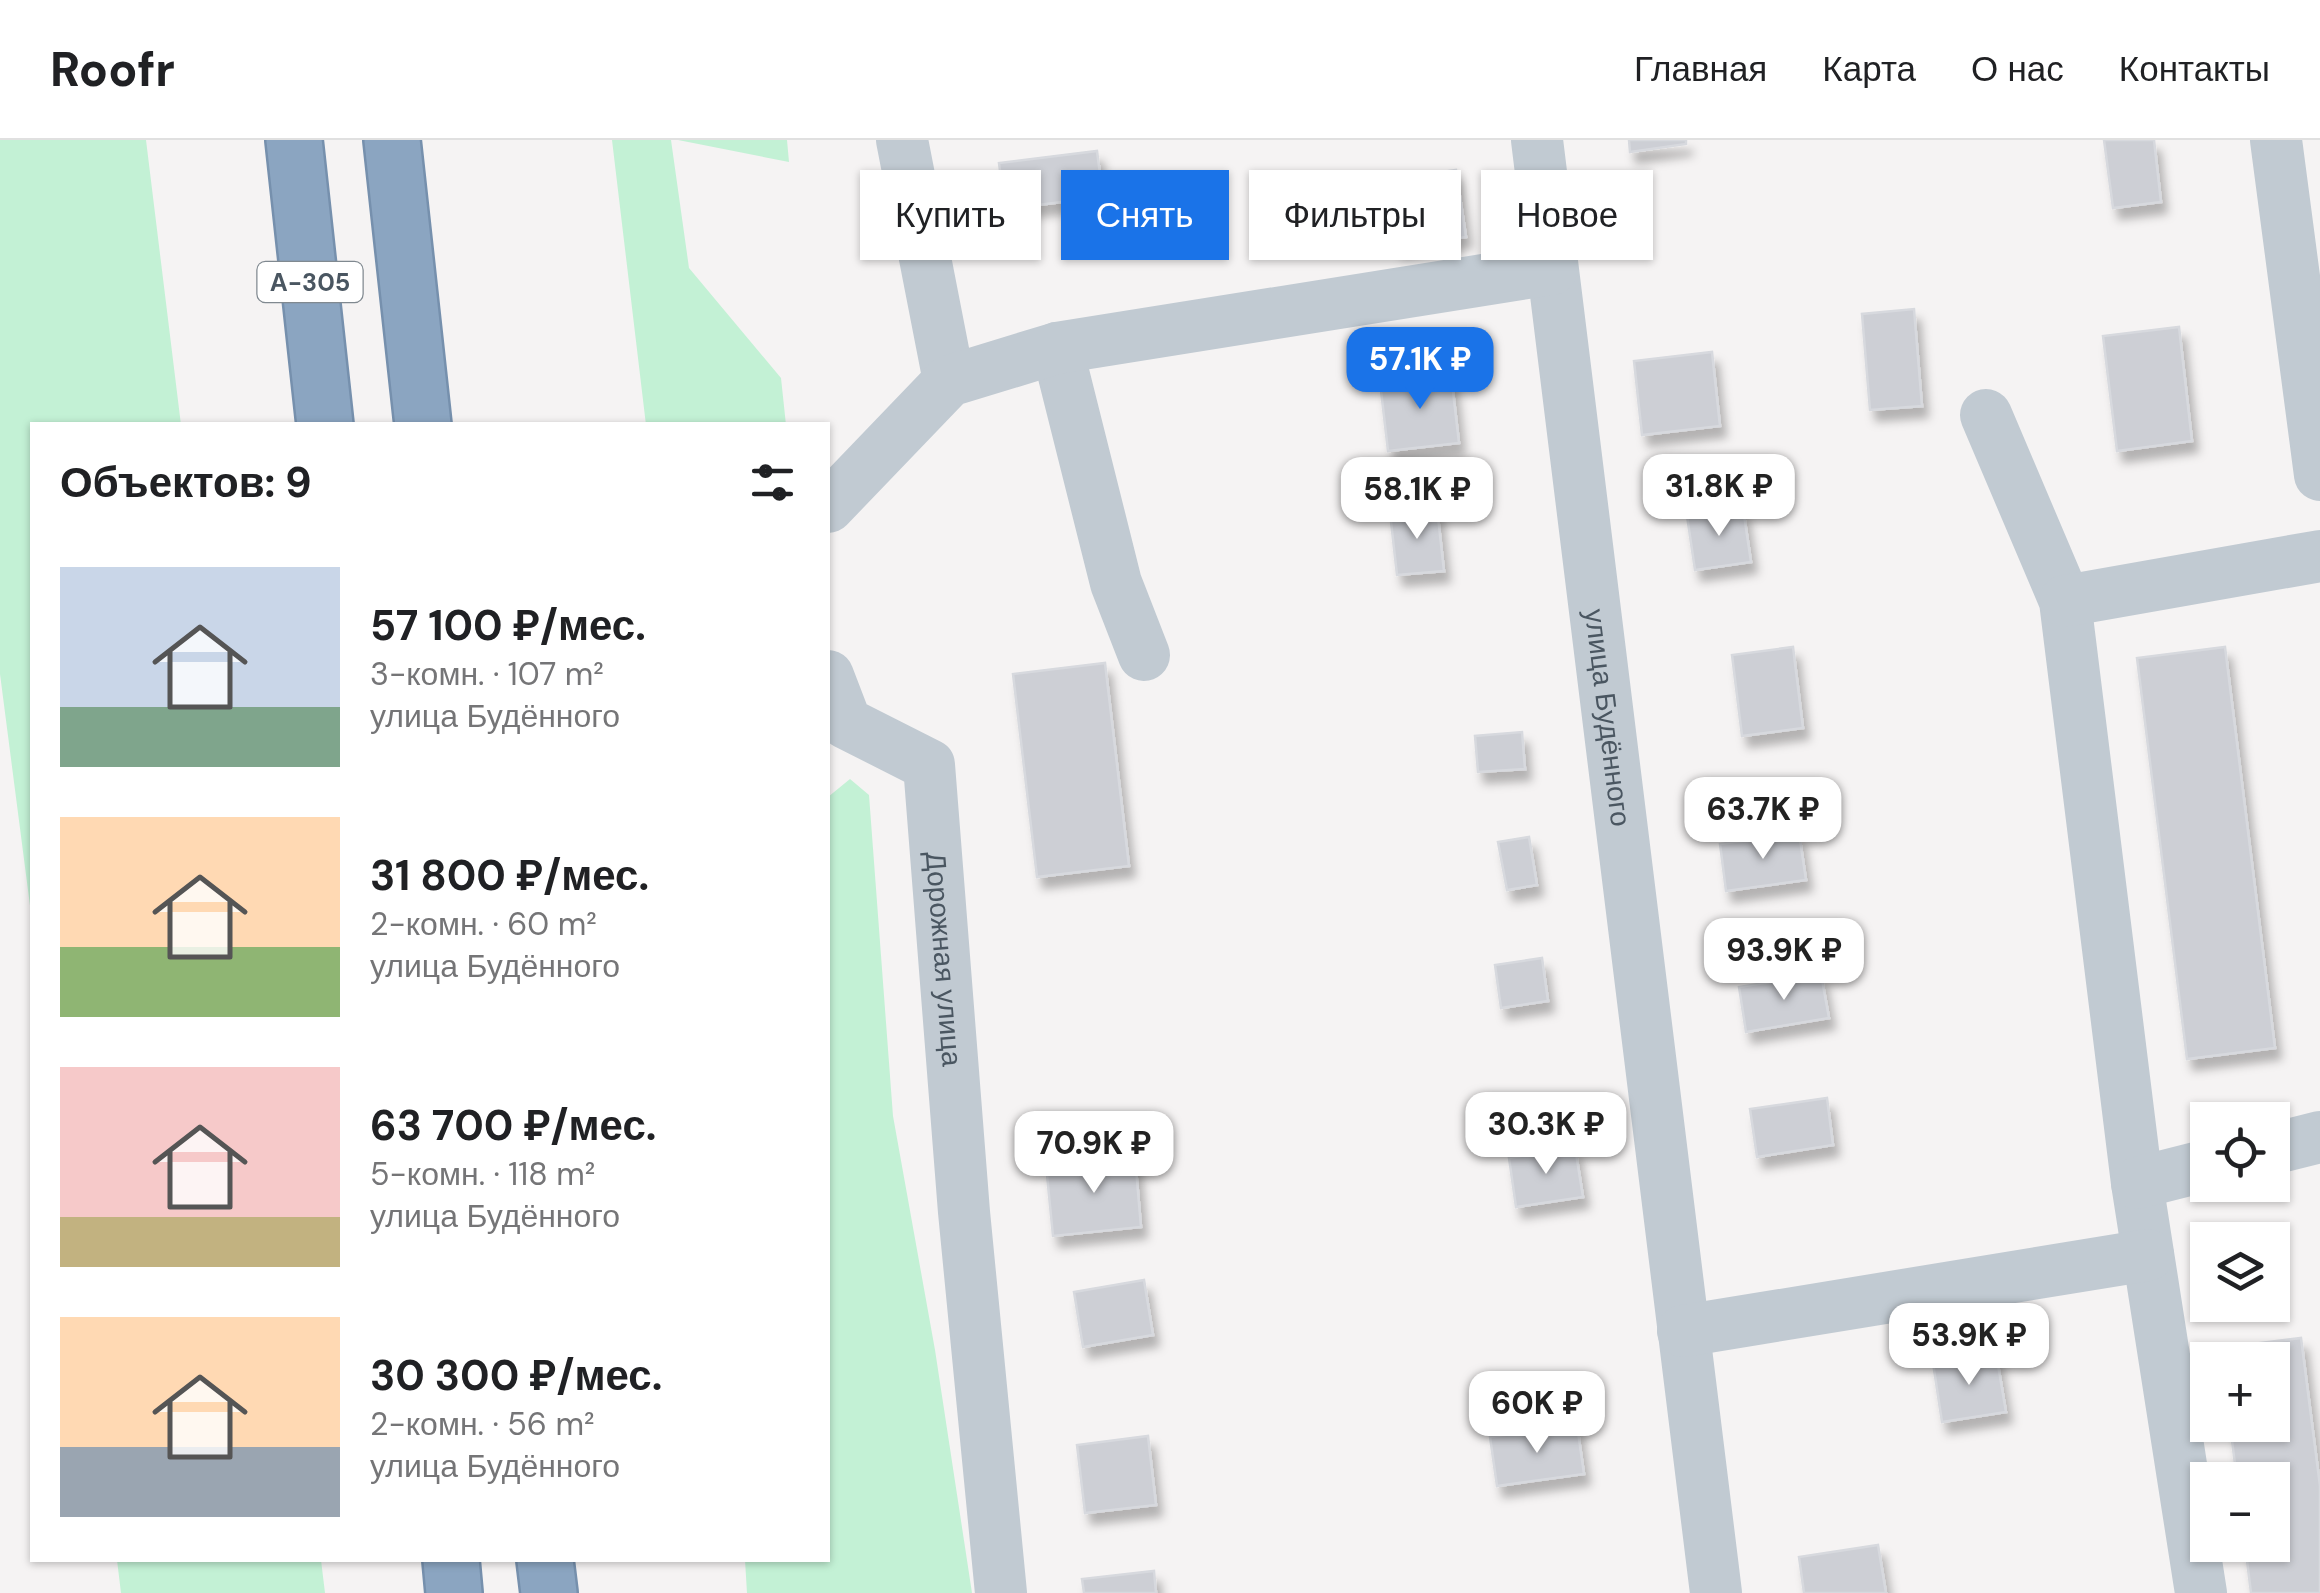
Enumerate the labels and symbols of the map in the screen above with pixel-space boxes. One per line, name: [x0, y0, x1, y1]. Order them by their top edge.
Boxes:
road number: А-305: [258, 262, 362, 302]
pin: 57.1K ₽: [1328, 327, 1512, 412]
pin: 31.8K ₽: [1627, 454, 1811, 539]
pin: 58.1K ₽: [1325, 457, 1509, 542]
street label: улица Будённого: [1576, 607, 1639, 829]
pin: 63.7K ₽: [1671, 777, 1855, 862]
street label: Дорожная улица: [917, 850, 971, 1068]
pin: 93.9K ₽: [1692, 918, 1876, 1003]
pin: 30.3K ₽: [1454, 1092, 1638, 1177]
pin: 70.9K ₽: [1002, 1111, 1186, 1196]
pin: 53.9K ₽: [1877, 1303, 2061, 1388]
pin: 60K ₽: [1467, 1371, 1607, 1456]

